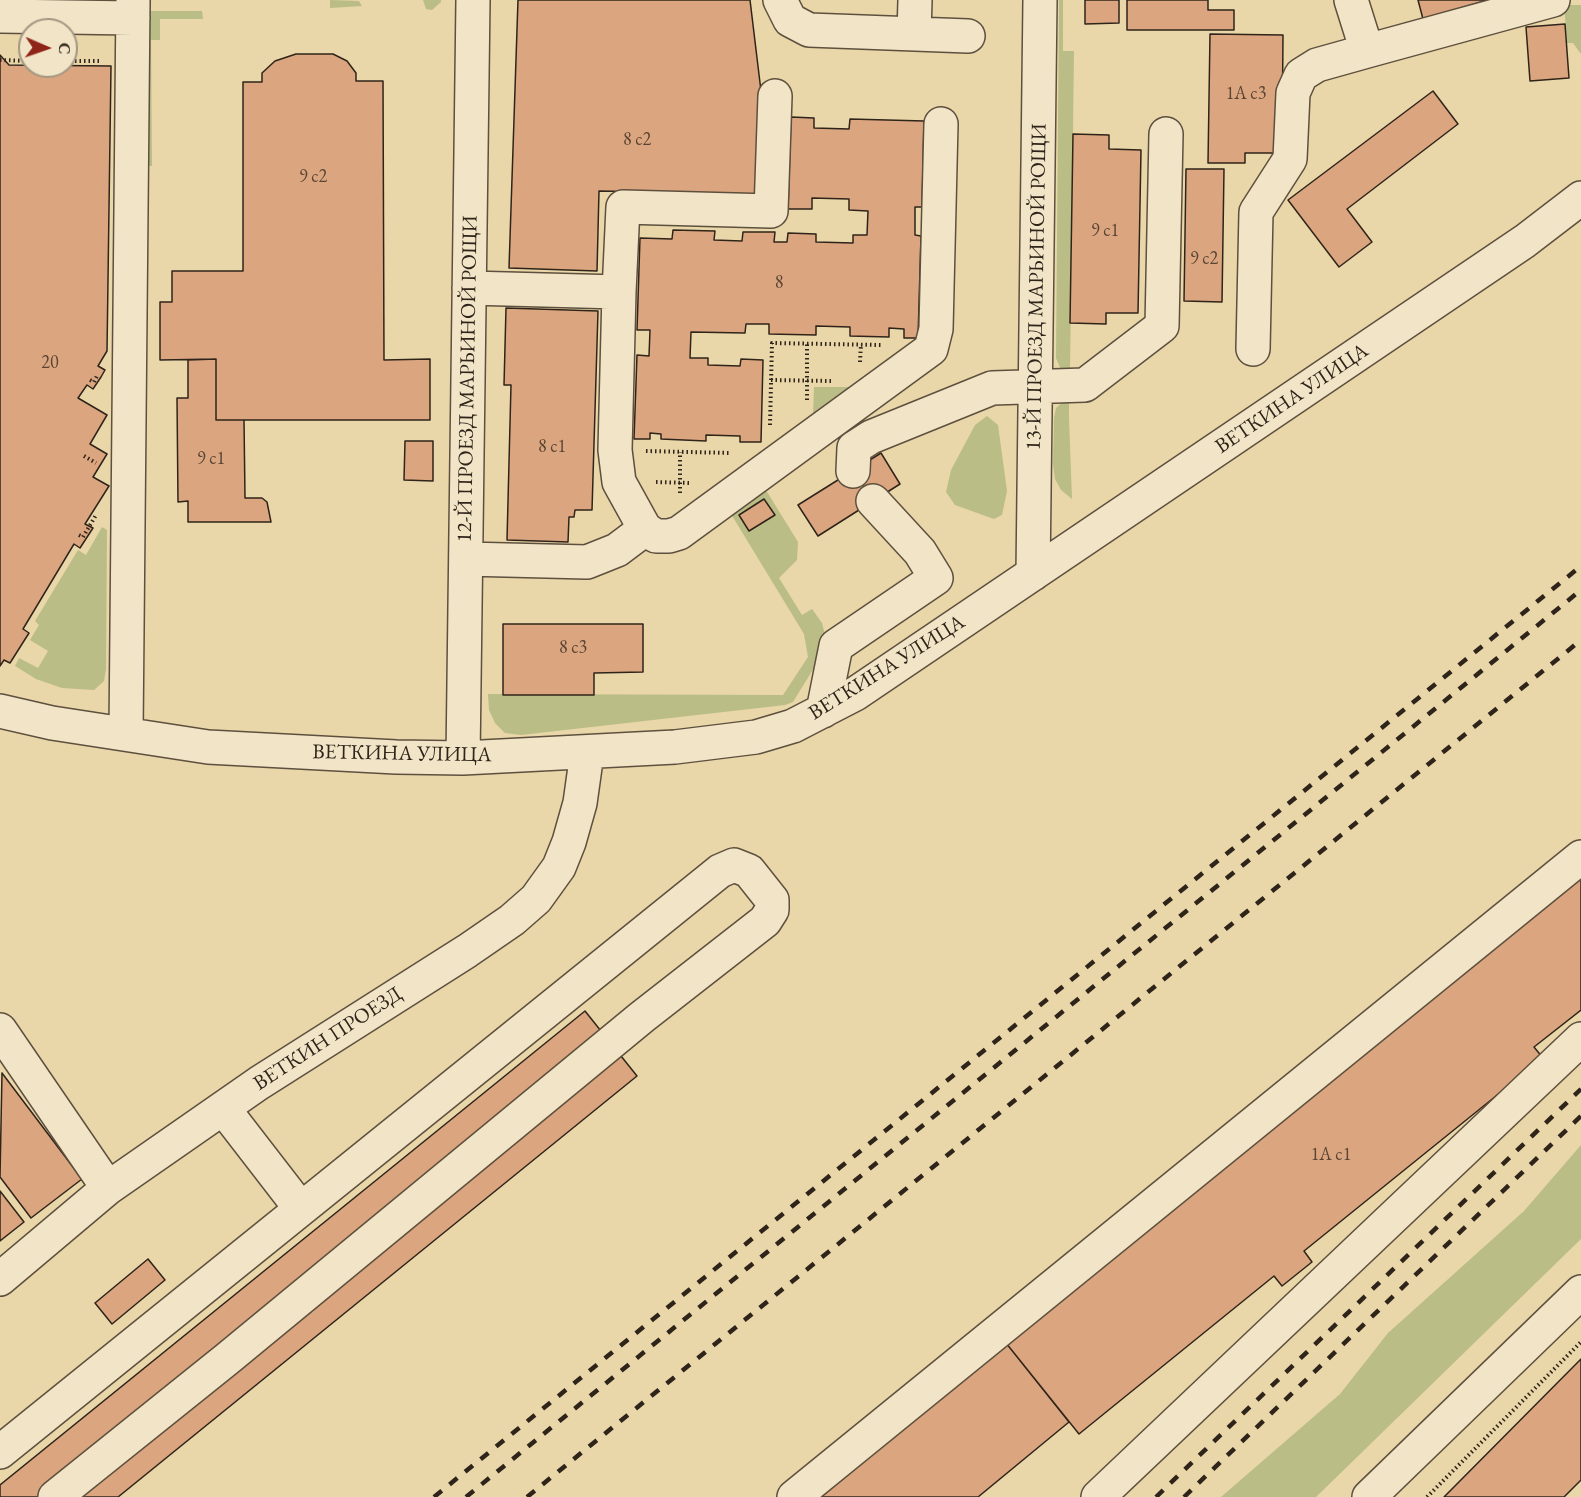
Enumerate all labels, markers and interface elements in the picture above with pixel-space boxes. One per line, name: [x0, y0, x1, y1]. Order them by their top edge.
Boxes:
north arrow: [18, 18, 78, 78]
text: С: [54, 43, 75, 55]
house number: 1А с3: [1226, 83, 1266, 105]
street label: 13-Й ПРОЕЗД МАРЬИНОЙ РОЩИ: [1022, 123, 1052, 451]
house number: 8 с2: [623, 129, 651, 151]
house number: 9 с2: [299, 166, 327, 188]
street label: 12-Й ПРОЕЗД МАРЬИНОЙ РОЩИ: [453, 215, 483, 543]
house number: 9 с1: [1091, 220, 1119, 242]
house number: 9 с2: [1190, 248, 1218, 270]
house number: 8: [775, 272, 783, 294]
street label: ВЕТКИНА УЛИЦА: [1211, 338, 1373, 460]
house number: 20: [41, 352, 59, 374]
house number: 8 с1: [538, 436, 566, 458]
house number: 9 c1: [197, 448, 225, 470]
street label: ВЕТКИНА УЛИЦА: [804, 610, 970, 726]
house number: 8 с3: [559, 637, 587, 659]
street label: ВЕТКИНА УЛИЦА: [312, 740, 492, 768]
street label: ВЕТКИН ПРОЕЗД: [249, 982, 407, 1096]
house number: 1А с1: [1311, 1144, 1351, 1166]

